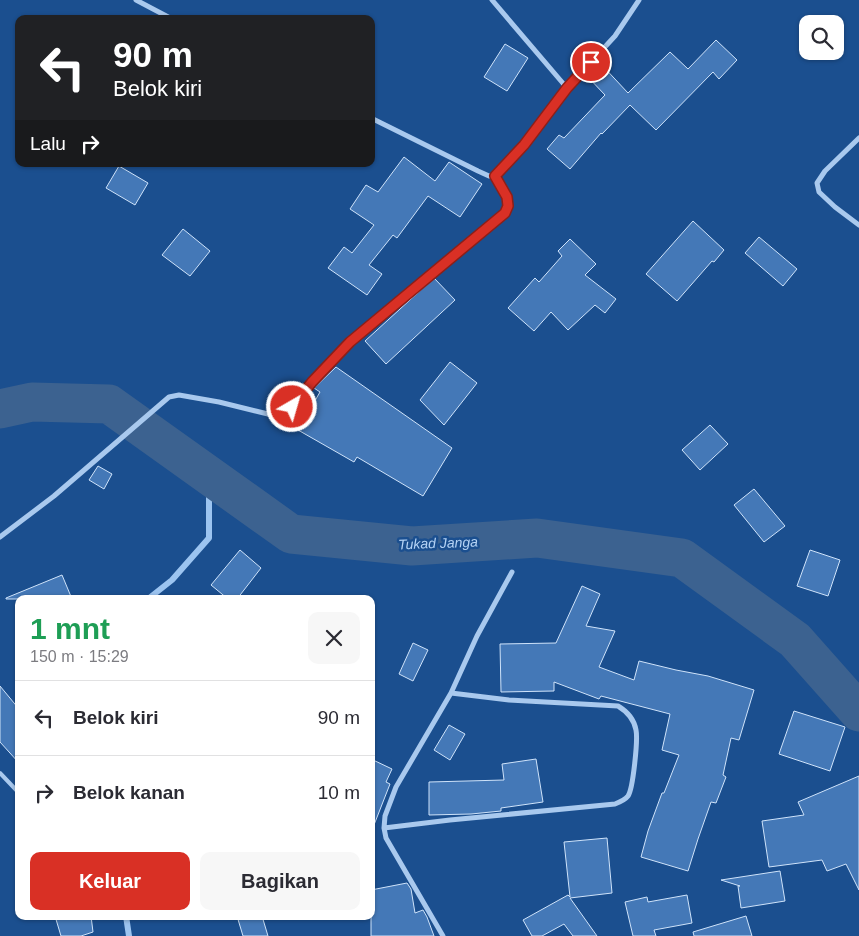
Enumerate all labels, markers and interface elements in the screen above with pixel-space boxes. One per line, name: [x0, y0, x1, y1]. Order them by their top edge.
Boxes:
map controls: [799, 15, 844, 60]
button: search: [799, 15, 844, 60]
icon: left: [30, 35, 95, 100]
text: 90 m: [113, 35, 193, 74]
pin: [570, 41, 612, 83]
icon: arrive: [577, 48, 605, 76]
text: Belok kiri: [113, 76, 202, 101]
icon: right: [76, 130, 104, 158]
text: Lalu: [30, 133, 66, 154]
position arrow: [265, 380, 317, 432]
water label: Tukad Janga: [398, 534, 478, 552]
text: 1 mnt: [30, 612, 110, 645]
button: close: [308, 612, 360, 664]
text: 150 m · 15:29: [30, 648, 129, 665]
icon: left: [30, 704, 58, 732]
text: Belok kiri: [73, 707, 159, 728]
text: 90 m: [318, 707, 360, 728]
icon: right: [30, 779, 58, 807]
text: Belok kanan: [73, 782, 185, 803]
text: 10 m: [318, 782, 360, 803]
button: Keluar: [30, 852, 190, 910]
button: Bagikan: [200, 852, 360, 910]

